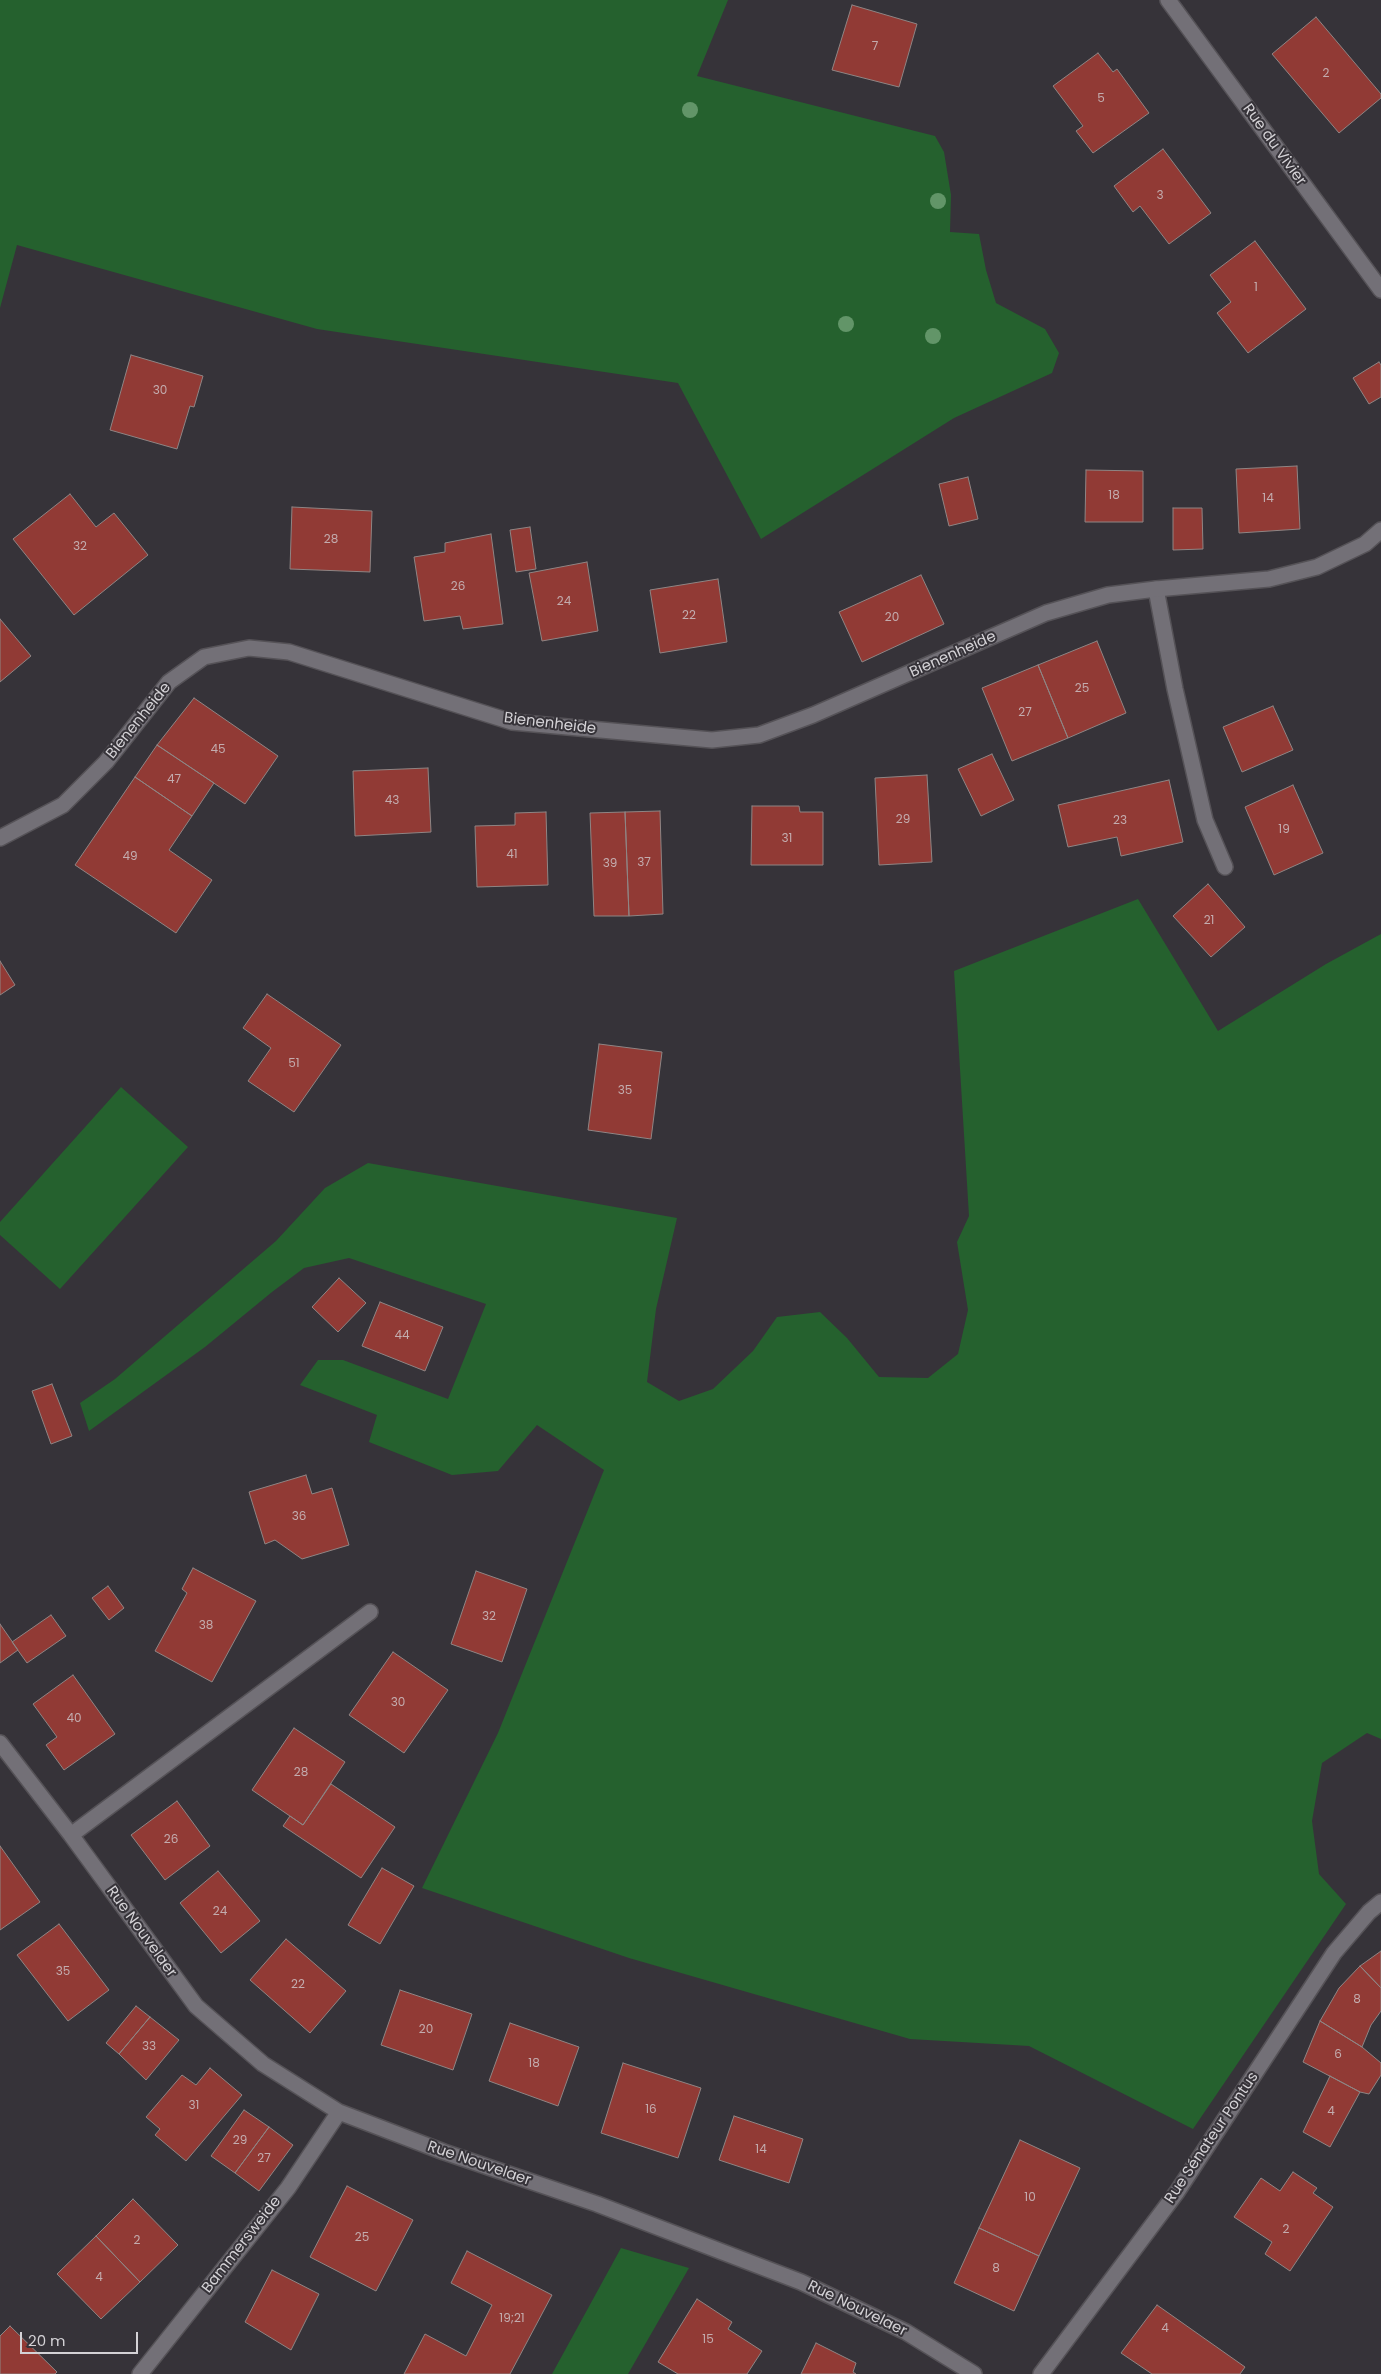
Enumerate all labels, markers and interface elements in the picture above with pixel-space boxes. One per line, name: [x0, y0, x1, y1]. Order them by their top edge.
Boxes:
house number: 7: [872, 40, 878, 54]
house number: 2: [1323, 67, 1329, 81]
house number: 5: [1097, 92, 1105, 106]
street label: Rue du Vivier: [1238, 101, 1310, 189]
house number: 3: [1156, 189, 1164, 203]
house number: 1: [1254, 281, 1258, 295]
house number: 30: [153, 384, 167, 398]
house number: 18: [1108, 489, 1120, 503]
house number: 14: [1262, 492, 1274, 506]
house number: 28: [324, 533, 338, 547]
house number: 32: [73, 540, 87, 554]
house number: 26: [451, 580, 465, 594]
house number: 24: [557, 595, 571, 609]
house number: 22: [682, 609, 696, 623]
house number: 20: [885, 611, 899, 625]
street label: Bienenheide: [907, 628, 999, 682]
street label: Bienenheide: [103, 679, 175, 763]
house number: 25: [1075, 682, 1089, 696]
house number: 27: [1018, 706, 1032, 720]
street label: Bienenheide: [503, 709, 597, 739]
house number: 45: [210, 743, 226, 757]
house number: 47: [167, 773, 181, 787]
house number: 43: [385, 794, 399, 808]
house number: 29: [896, 813, 910, 827]
house number: 23: [1113, 814, 1127, 828]
house number: 19: [1278, 823, 1290, 837]
house number: 31: [782, 832, 792, 846]
house number: 41: [506, 848, 518, 862]
house number: 49: [122, 850, 138, 864]
house number: 37: [637, 856, 651, 870]
house number: 39: [603, 857, 617, 871]
house number: 21: [1204, 914, 1214, 928]
house number: 51: [288, 1057, 300, 1071]
house number: 35: [618, 1084, 632, 1098]
house number: 44: [394, 1329, 410, 1343]
house number: 36: [292, 1510, 306, 1524]
house number: 32: [482, 1610, 496, 1624]
house number: 38: [199, 1619, 213, 1633]
house number: 30: [391, 1696, 405, 1710]
house number: 40: [66, 1712, 82, 1726]
house number: 28: [294, 1766, 308, 1780]
house number: 26: [164, 1833, 178, 1847]
street label: Rue Nouvelaer: [102, 1883, 180, 1981]
house number: 24: [213, 1905, 227, 1919]
house number: 35: [56, 1965, 70, 1979]
house number: 22: [291, 1978, 305, 1992]
house number: 8: [1353, 1993, 1361, 2007]
house number: 20: [419, 2023, 433, 2037]
house number: 33: [142, 2040, 156, 2054]
house number: 6: [1334, 2048, 1342, 2062]
house number: 18: [528, 2057, 540, 2071]
street label: Rue Sénateur Pontus: [1161, 2069, 1263, 2207]
house number: 31: [189, 2099, 199, 2113]
house number: 16: [645, 2103, 657, 2117]
house number: 4: [1327, 2105, 1335, 2119]
house number: 29: [233, 2134, 247, 2148]
street label: Rue Nouvelaer: [425, 2138, 533, 2190]
house number: 14: [755, 2143, 767, 2157]
house number: 27: [257, 2152, 271, 2166]
house number: 10: [1024, 2191, 1036, 2205]
street label: Bammersweide: [199, 2193, 285, 2297]
house number: 2: [1283, 2223, 1289, 2237]
house number: 25: [355, 2231, 369, 2245]
house number: 2: [134, 2234, 140, 2248]
house number: 8: [992, 2262, 1000, 2276]
house number: 4: [95, 2271, 103, 2285]
street label: Rue Nouvelaer: [804, 2277, 910, 2341]
house number: 19;21: [499, 2312, 525, 2326]
scale bar: [22, 2322, 140, 2354]
house number: 4: [1161, 2322, 1169, 2336]
text: 20 m: [28, 2330, 66, 2351]
house number: 15: [702, 2333, 714, 2347]

